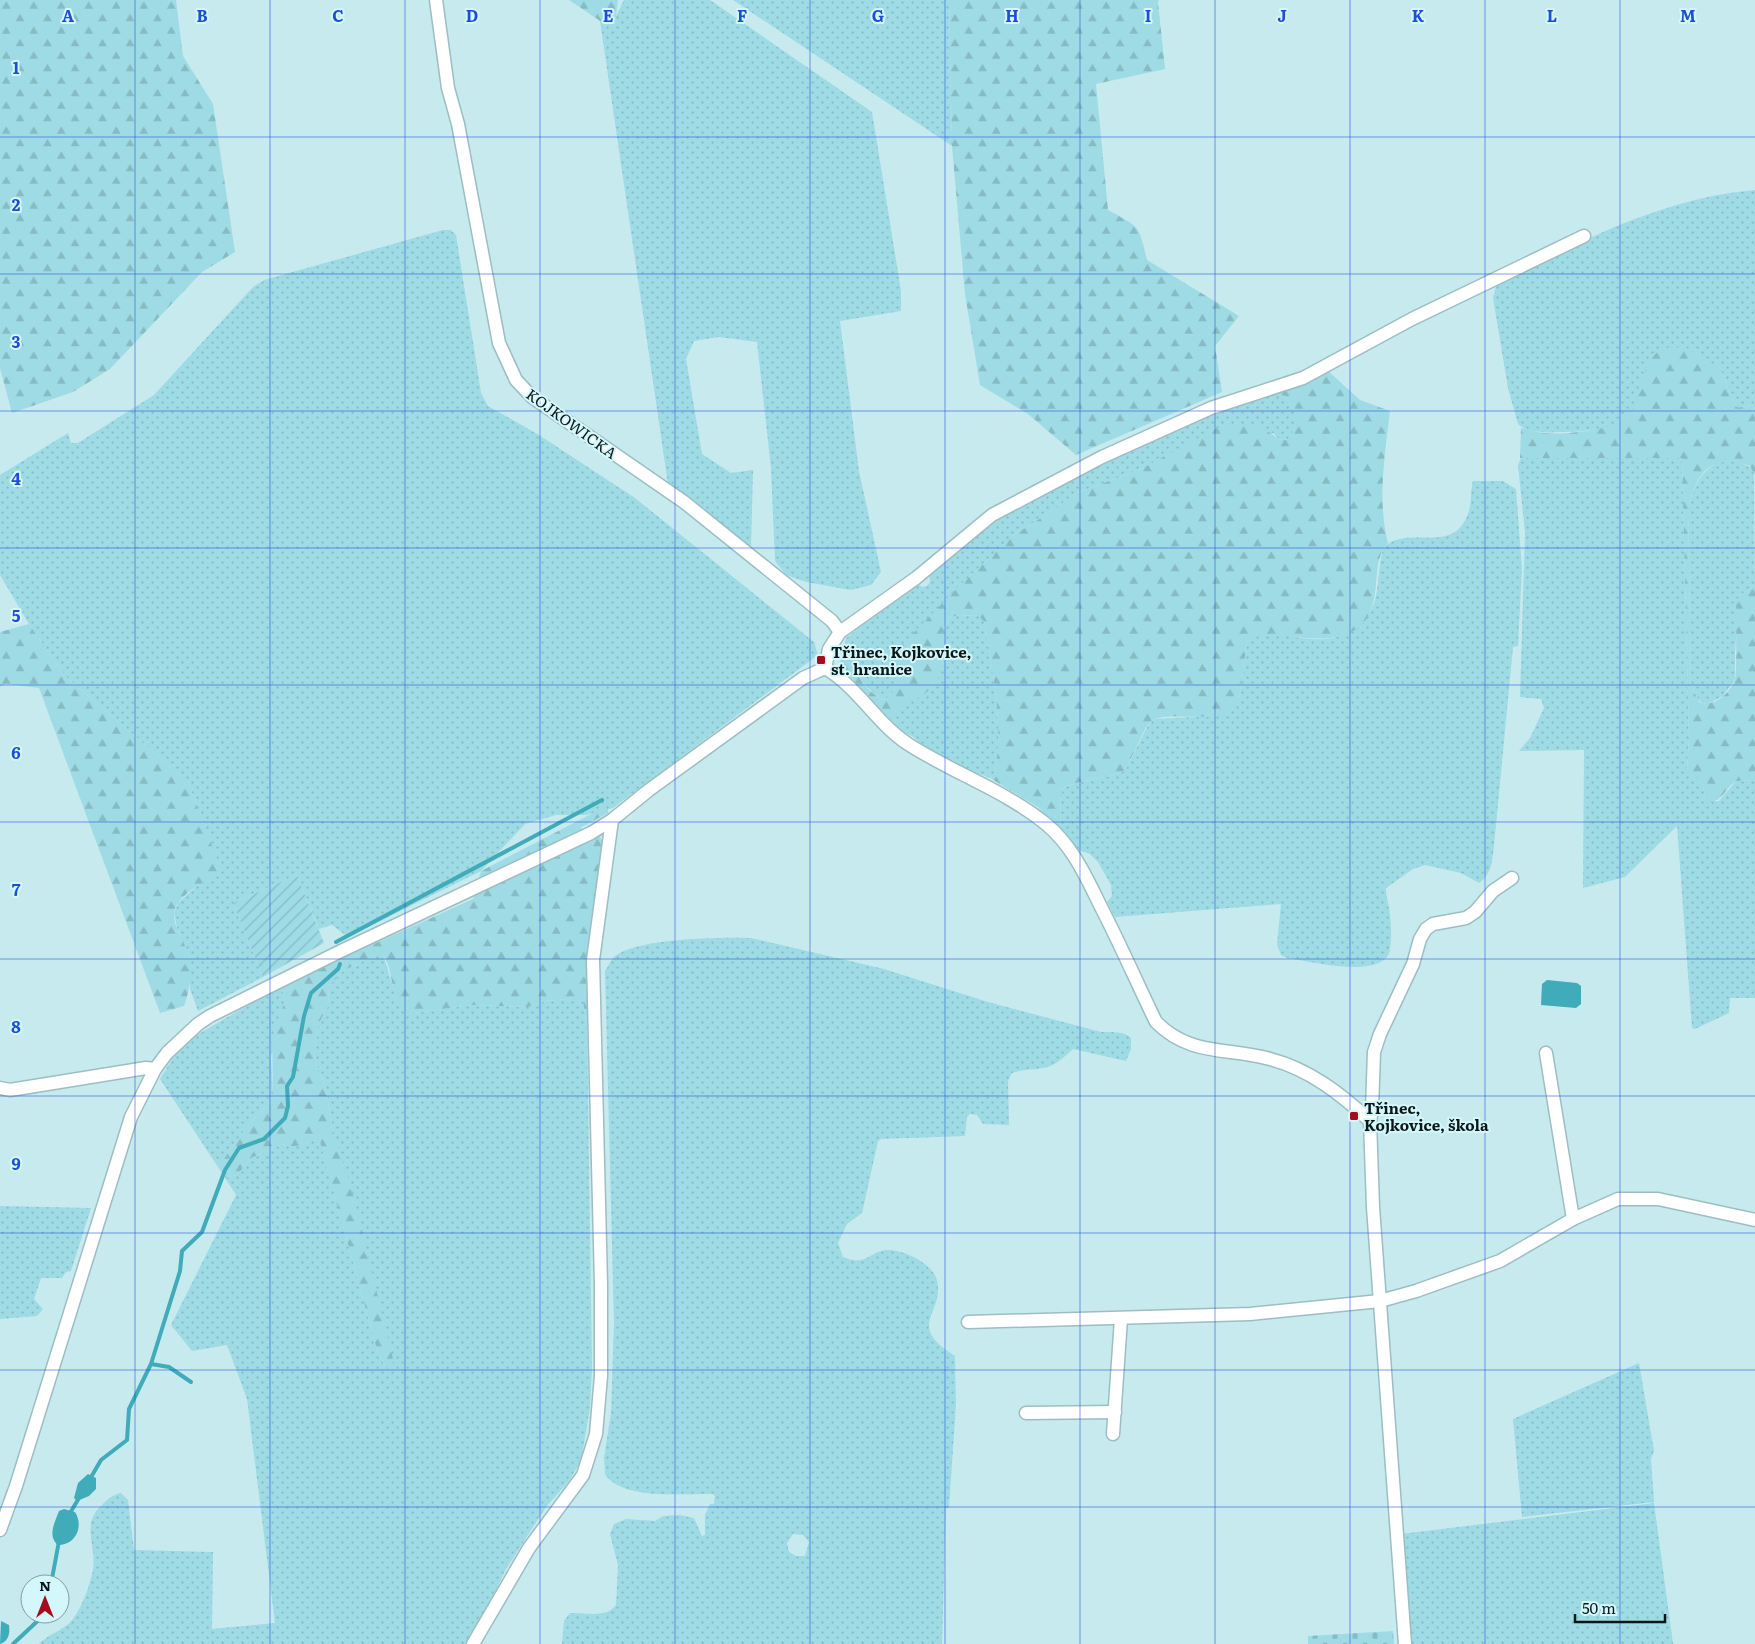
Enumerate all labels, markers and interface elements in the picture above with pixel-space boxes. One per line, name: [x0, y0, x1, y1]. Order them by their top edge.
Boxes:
text: A: [62, 3, 74, 27]
text: B: [196, 3, 208, 27]
text: C: [332, 3, 344, 27]
text: D: [466, 3, 478, 27]
text: E: [603, 3, 614, 27]
text: F: [737, 3, 747, 27]
text: G: [872, 3, 884, 27]
text: H: [1005, 3, 1019, 27]
text: I: [1145, 3, 1151, 27]
text: J: [1277, 3, 1287, 27]
text: K: [1412, 3, 1425, 27]
text: L: [1547, 3, 1557, 27]
text: M: [1680, 3, 1696, 27]
text: 1: [13, 55, 20, 79]
text: 2: [12, 192, 21, 216]
text: 3: [12, 329, 21, 353]
street label: KOJKOWICKA: [522, 382, 622, 464]
text: 4: [11, 466, 21, 490]
text: 5: [12, 603, 21, 627]
place label: Třinec, Kojkovice, st. hranice: [831, 640, 971, 680]
marker: Třinec, Kojkovice, st. hranice: [815, 654, 827, 666]
text: 6: [11, 740, 21, 764]
text: 7: [12, 877, 21, 901]
text: 8: [11, 1014, 21, 1038]
place label: Třinec, Kojkovice, škola: [1364, 1096, 1489, 1136]
marker: Třinec, Kojkovice, škola: [1348, 1110, 1360, 1122]
text: 9: [11, 1151, 21, 1175]
north arrow: [20, 1574, 70, 1624]
text: N: [39, 1575, 51, 1595]
scale bar: [1575, 1592, 1665, 1624]
text: 50 m: [1582, 1596, 1616, 1619]

